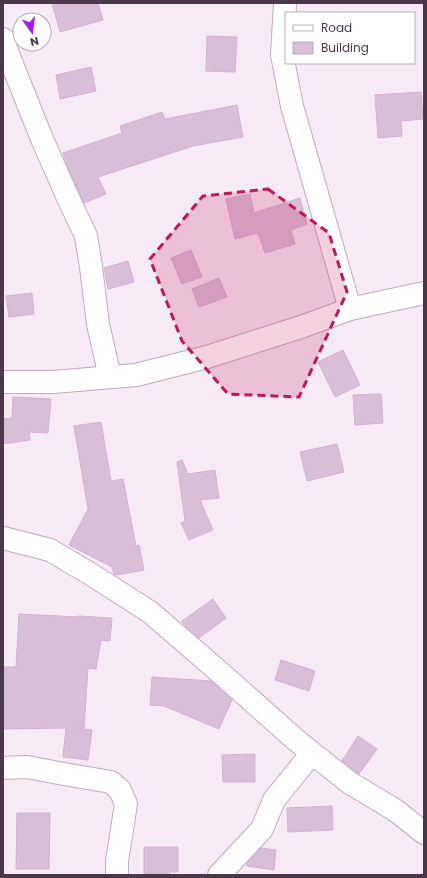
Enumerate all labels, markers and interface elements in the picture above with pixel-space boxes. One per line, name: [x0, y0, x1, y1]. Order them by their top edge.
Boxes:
north arrow: [12, 12, 52, 52]
legend: [285, 12, 415, 64]
text: Road: [321, 19, 352, 36]
text: N: [28, 33, 40, 50]
text: Building: [321, 39, 369, 56]

